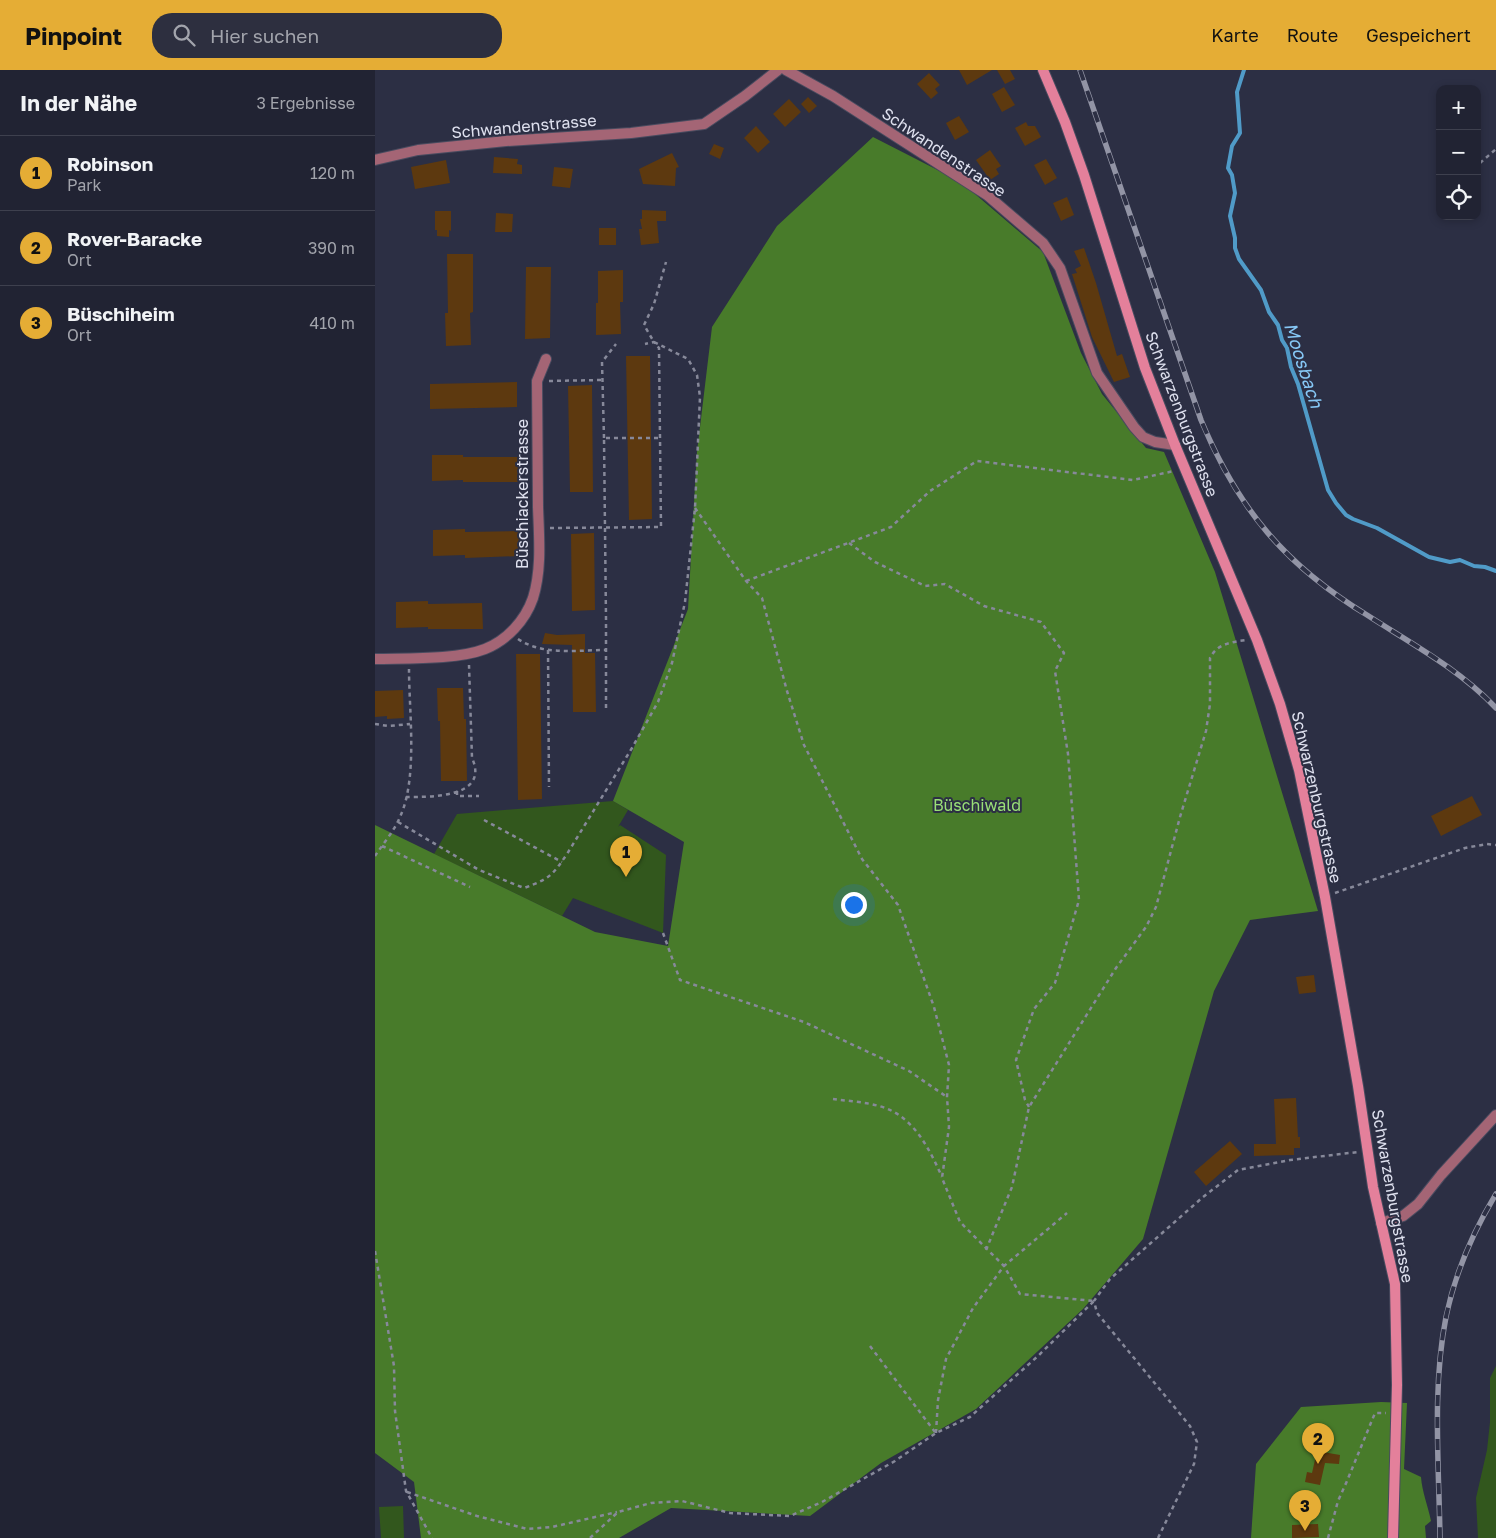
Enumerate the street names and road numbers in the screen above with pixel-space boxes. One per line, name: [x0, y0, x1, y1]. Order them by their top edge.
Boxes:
street label: Schwandenstrasse: [878, 103, 1010, 201]
street label: Schwandenstrasse: [451, 110, 597, 142]
street label: Schwarzenburgstrasse: [1141, 328, 1223, 500]
street label: Büschiackerstrasse: [512, 419, 532, 569]
street label: Schwarzenburgstrasse: [1287, 709, 1347, 885]
street label: Schwarzenburgstrasse: [1368, 1108, 1418, 1284]

